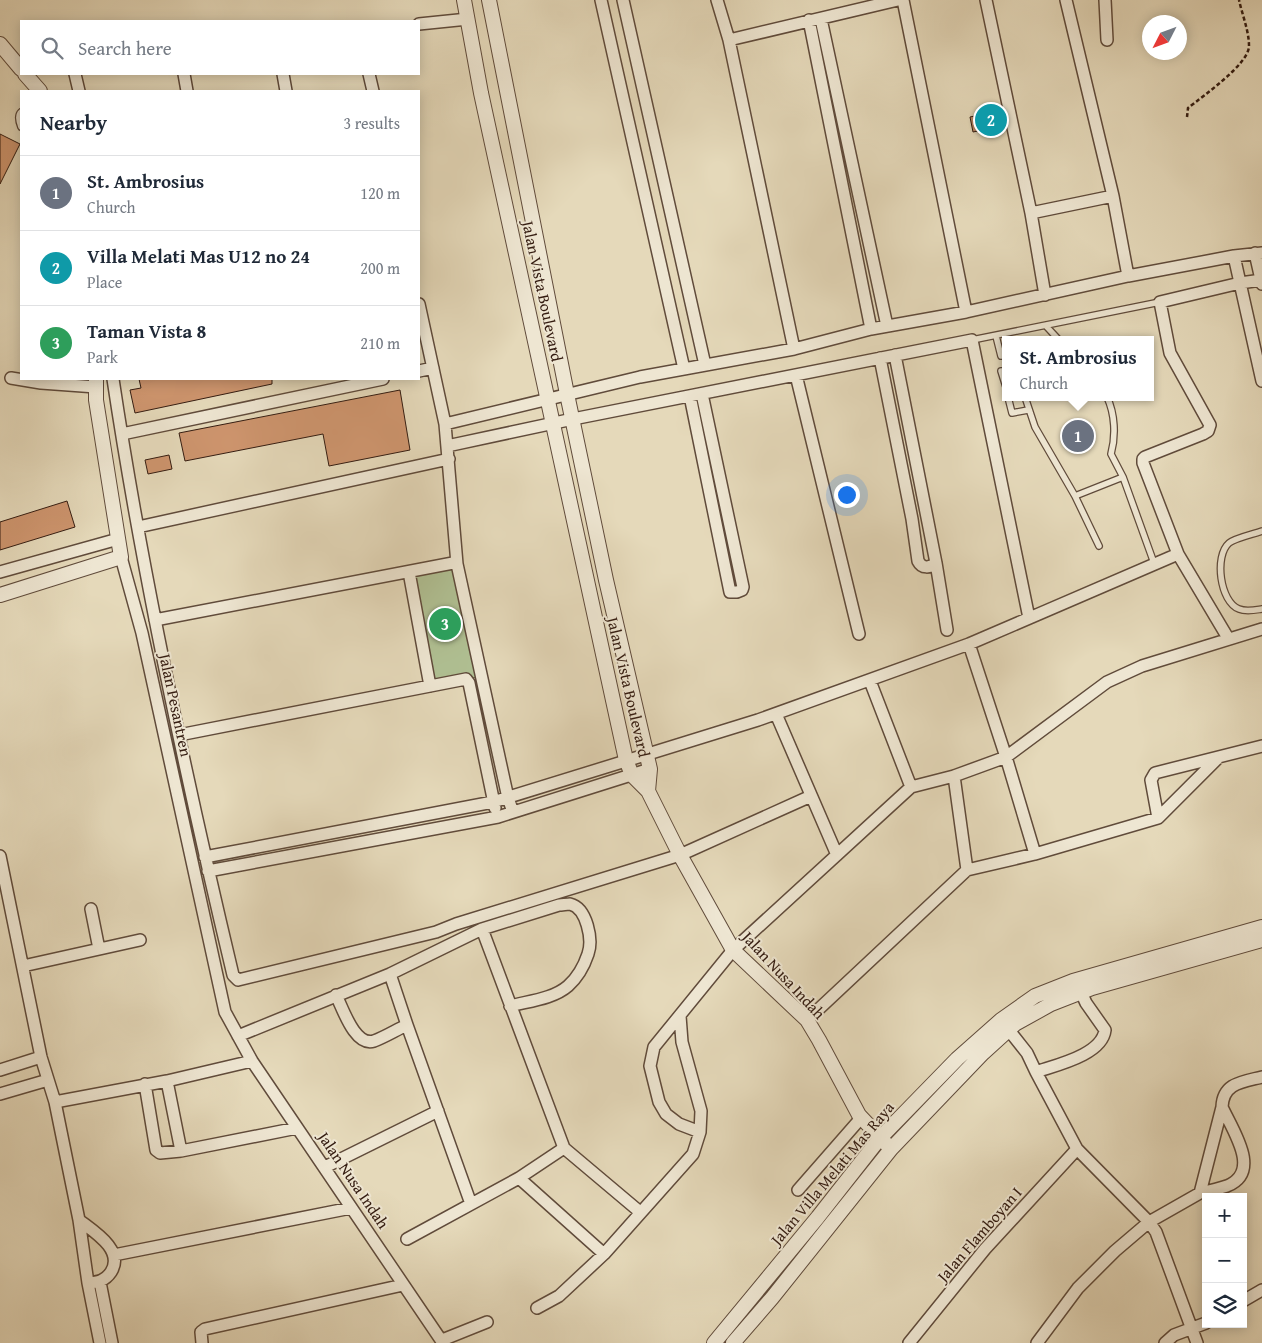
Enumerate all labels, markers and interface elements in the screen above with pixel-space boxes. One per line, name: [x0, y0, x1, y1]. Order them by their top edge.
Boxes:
north arrow: [1142, 15, 1187, 60]
search box: [20, 20, 420, 75]
icon: search: [38, 34, 66, 62]
text: Search here: [78, 34, 172, 62]
pin: 2: [975, 101, 1007, 139]
text: Nearby: [40, 107, 107, 138]
text: 3 results: [343, 111, 400, 135]
text: St. Ambrosius: [87, 167, 204, 195]
text: 1: [52, 181, 60, 205]
text: 120 m: [360, 181, 400, 205]
text: Church: [87, 195, 136, 219]
street label: Jalan Vista Boulevard: [516, 216, 570, 364]
text: Villa Melati Mas U12 no 24: [87, 242, 310, 270]
text: 2: [52, 256, 60, 280]
text: 200 m: [360, 256, 400, 280]
text: Place: [87, 270, 122, 294]
text: Taman Vista 8: [87, 317, 206, 345]
text: 3: [52, 331, 60, 355]
text: 210 m: [360, 331, 400, 355]
popup: [1002, 336, 1154, 401]
text: St. Ambrosius: [1019, 343, 1137, 371]
text: Park: [87, 345, 118, 369]
text: Church: [1019, 371, 1068, 395]
pin: 1: [1062, 417, 1094, 455]
your location: [834, 482, 860, 508]
pin: 3: [429, 605, 461, 643]
street label: Jalan Vista Boulevard: [601, 613, 657, 760]
street label: Jalan Pesantren: [153, 649, 199, 759]
street label: Jalan Nusa Indah: [735, 924, 831, 1024]
street label: Jalan Villa Melati Mas Raya: [763, 1096, 900, 1252]
street label: Jalan Nusa Indah: [311, 1125, 395, 1233]
street label: Jalan Flamboyan I: [930, 1181, 1027, 1288]
map controls: [1202, 1193, 1247, 1328]
button: +: [1202, 1193, 1247, 1238]
button: −: [1202, 1238, 1247, 1283]
button: layers: [1202, 1283, 1247, 1328]

